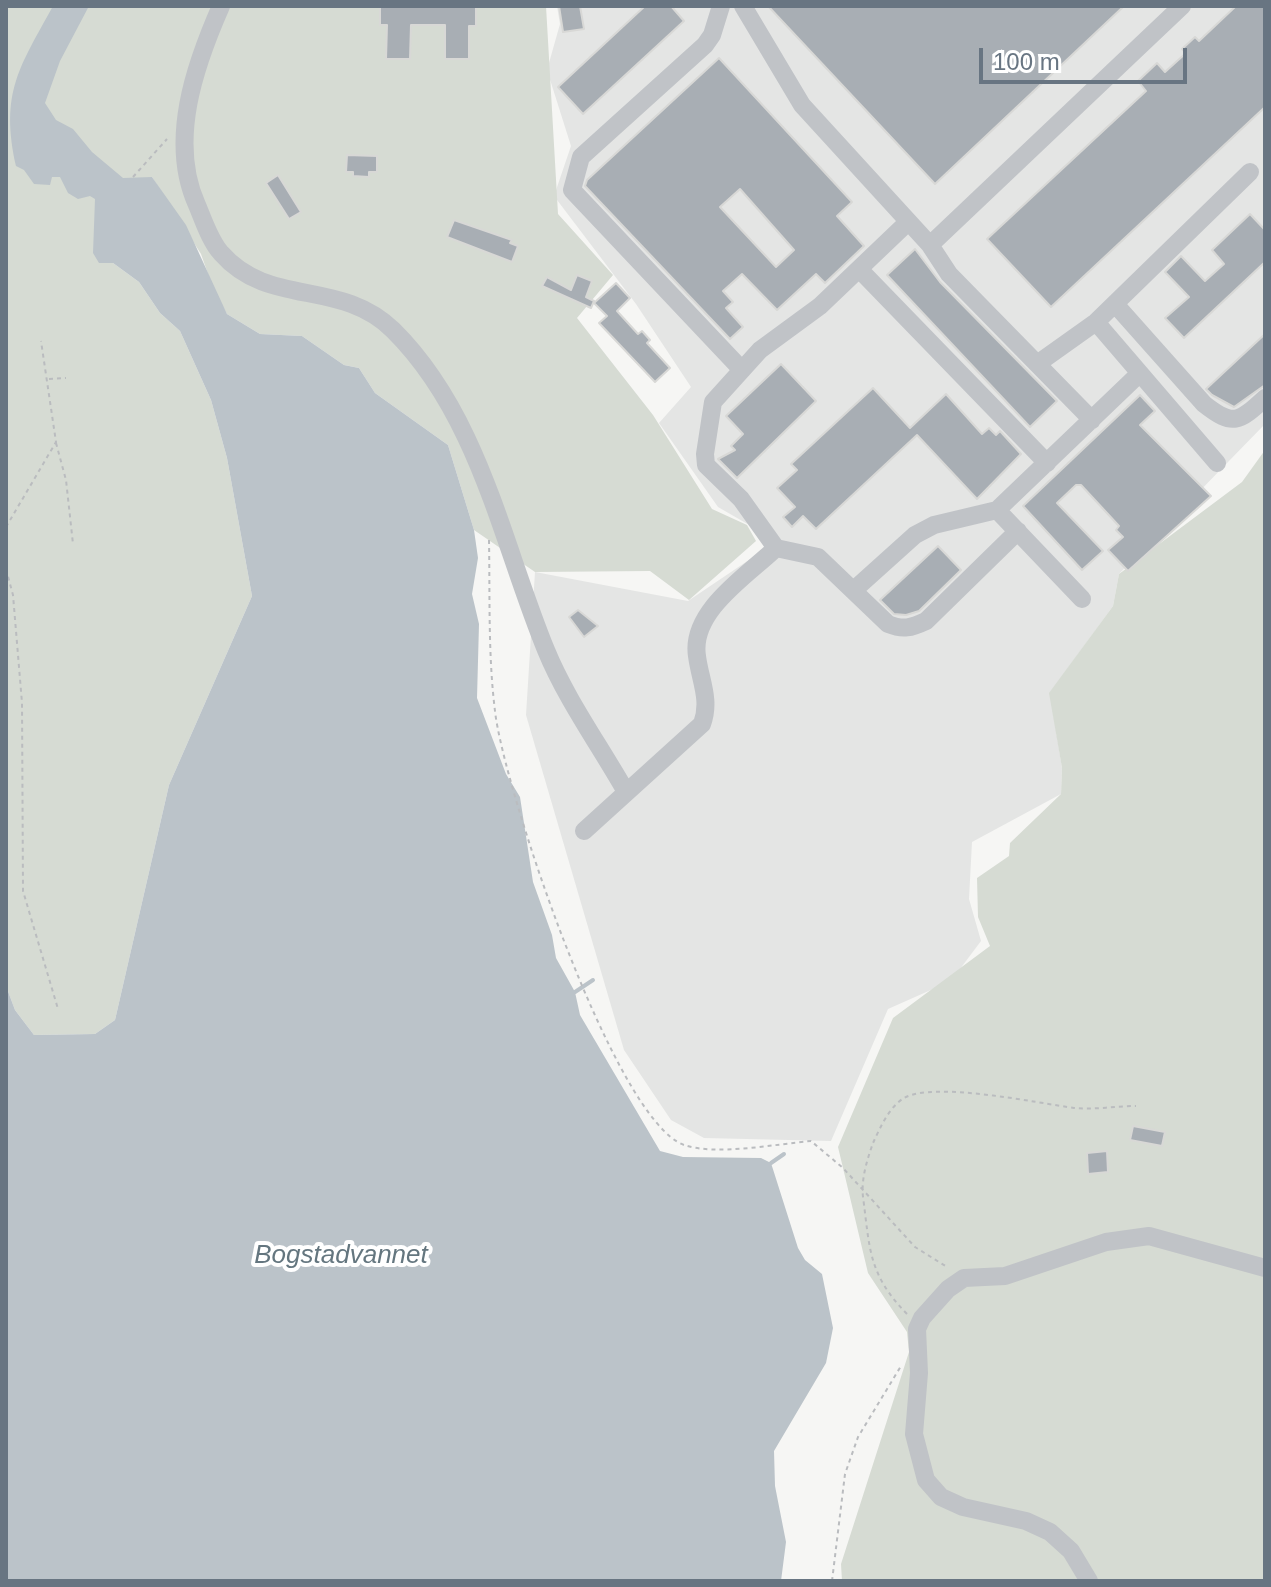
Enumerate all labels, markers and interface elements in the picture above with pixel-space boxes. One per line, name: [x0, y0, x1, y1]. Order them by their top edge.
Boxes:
scale bar: [983, 32, 1191, 82]
text: 100 m: [993, 48, 1060, 75]
water label: Bogstadvannet: [254, 1240, 428, 1272]

